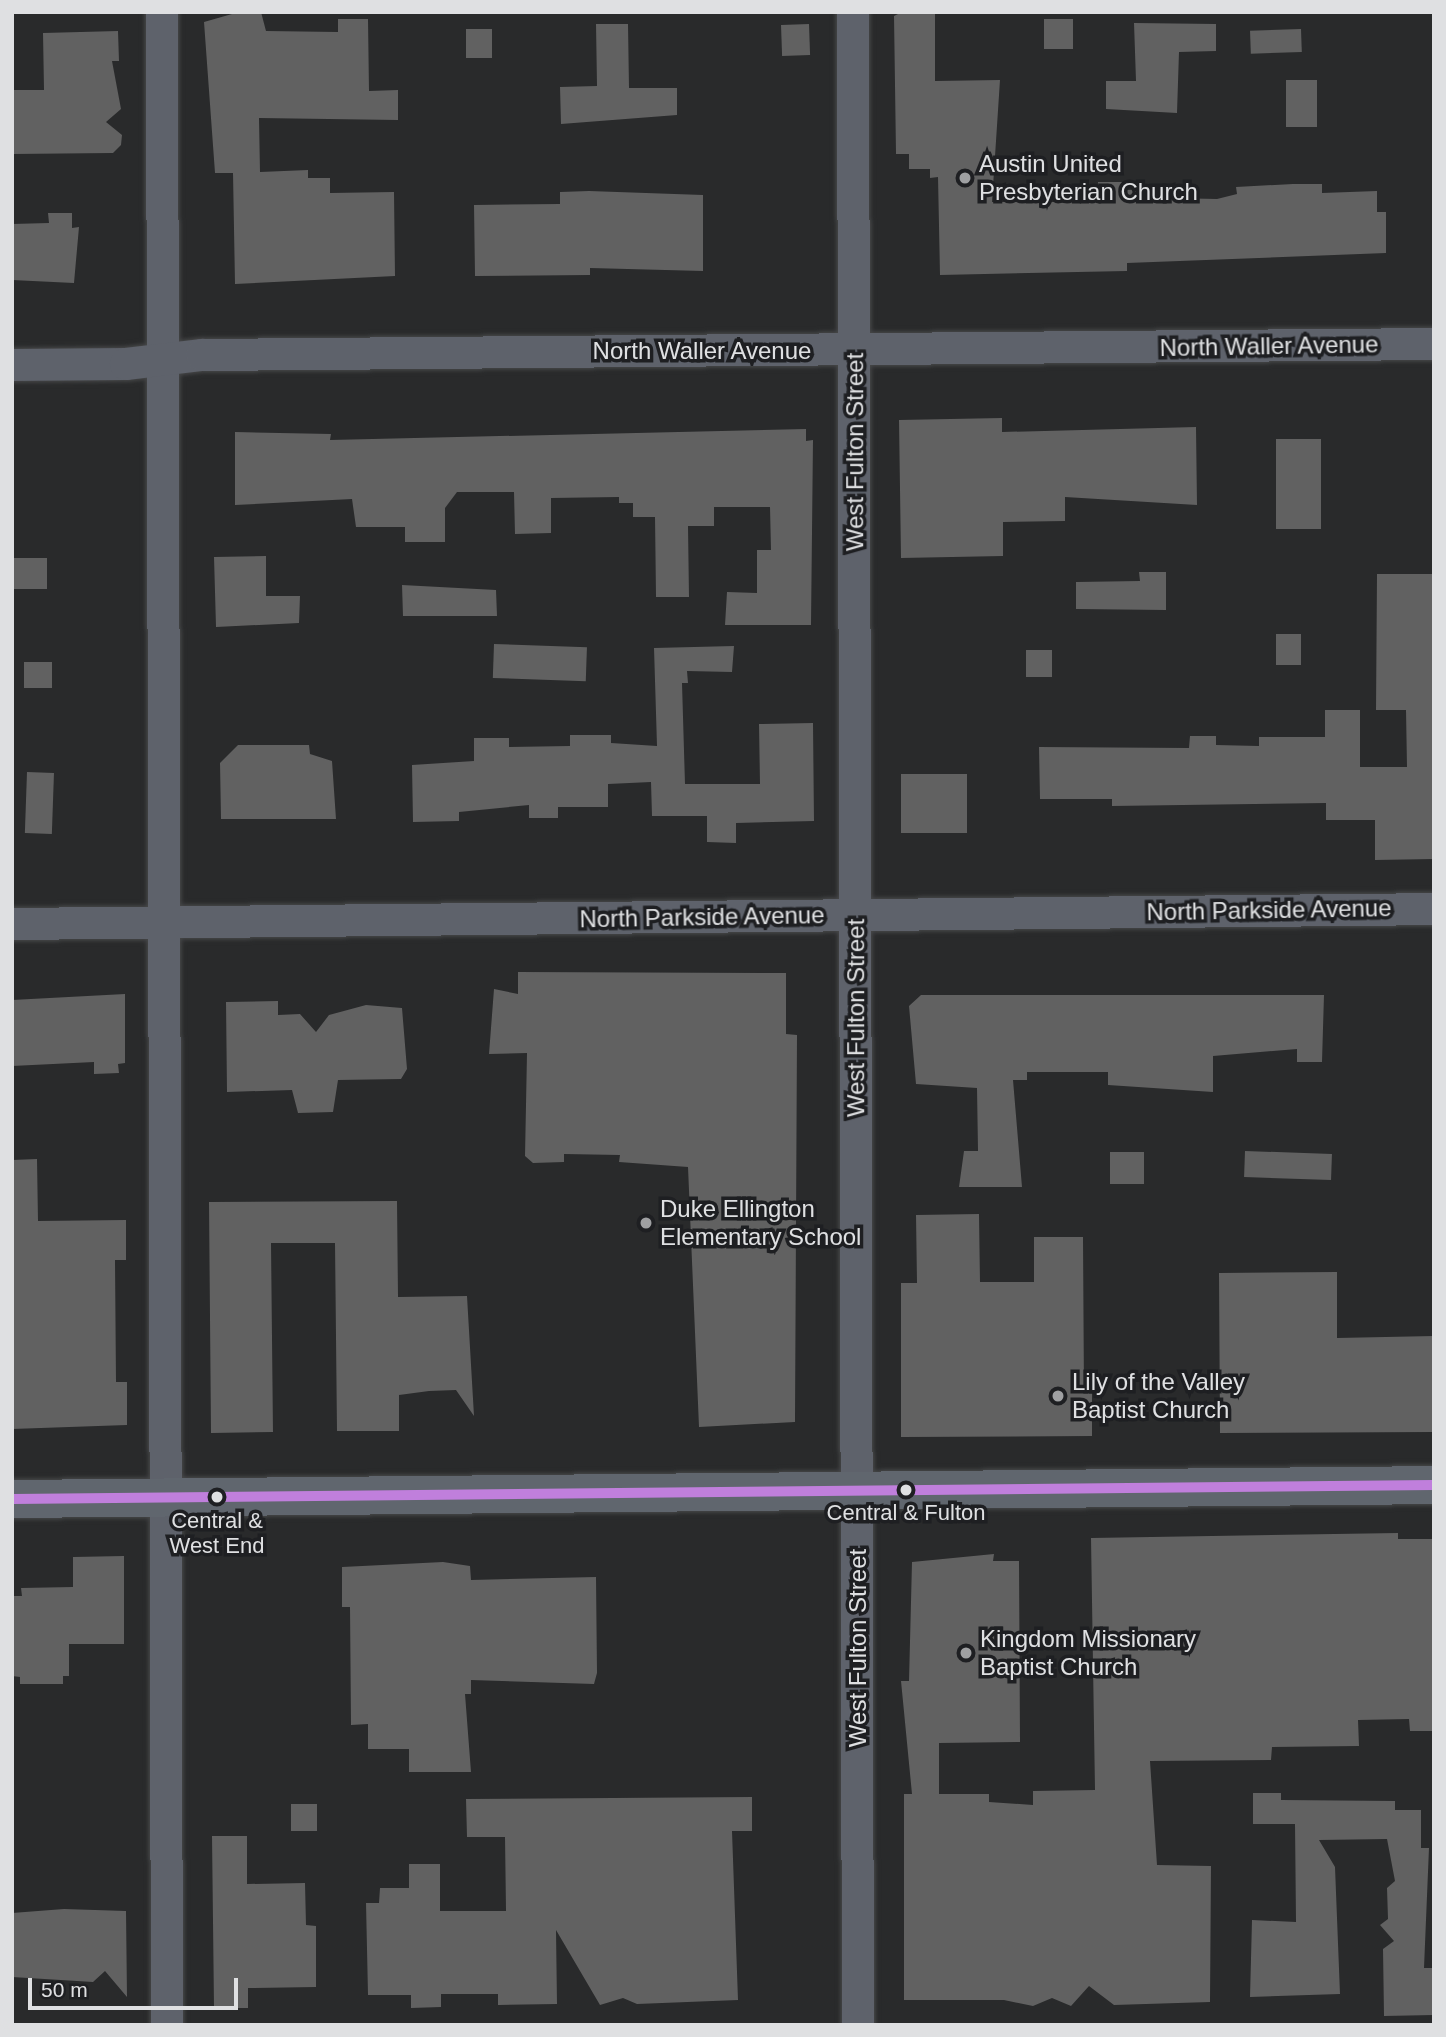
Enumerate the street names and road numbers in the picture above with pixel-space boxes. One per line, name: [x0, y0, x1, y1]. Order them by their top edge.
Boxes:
street label: North Waller Avenue: [1159, 330, 1379, 362]
street label: North Waller Avenue: [592, 337, 812, 365]
street label: West Fulton Street: [841, 353, 869, 551]
street label: North Parkside Avenue: [1146, 893, 1392, 927]
street label: North Parkside Avenue: [579, 900, 825, 934]
street label: West Fulton Street: [842, 919, 870, 1117]
street label: West Fulton Street: [844, 1549, 872, 1747]

